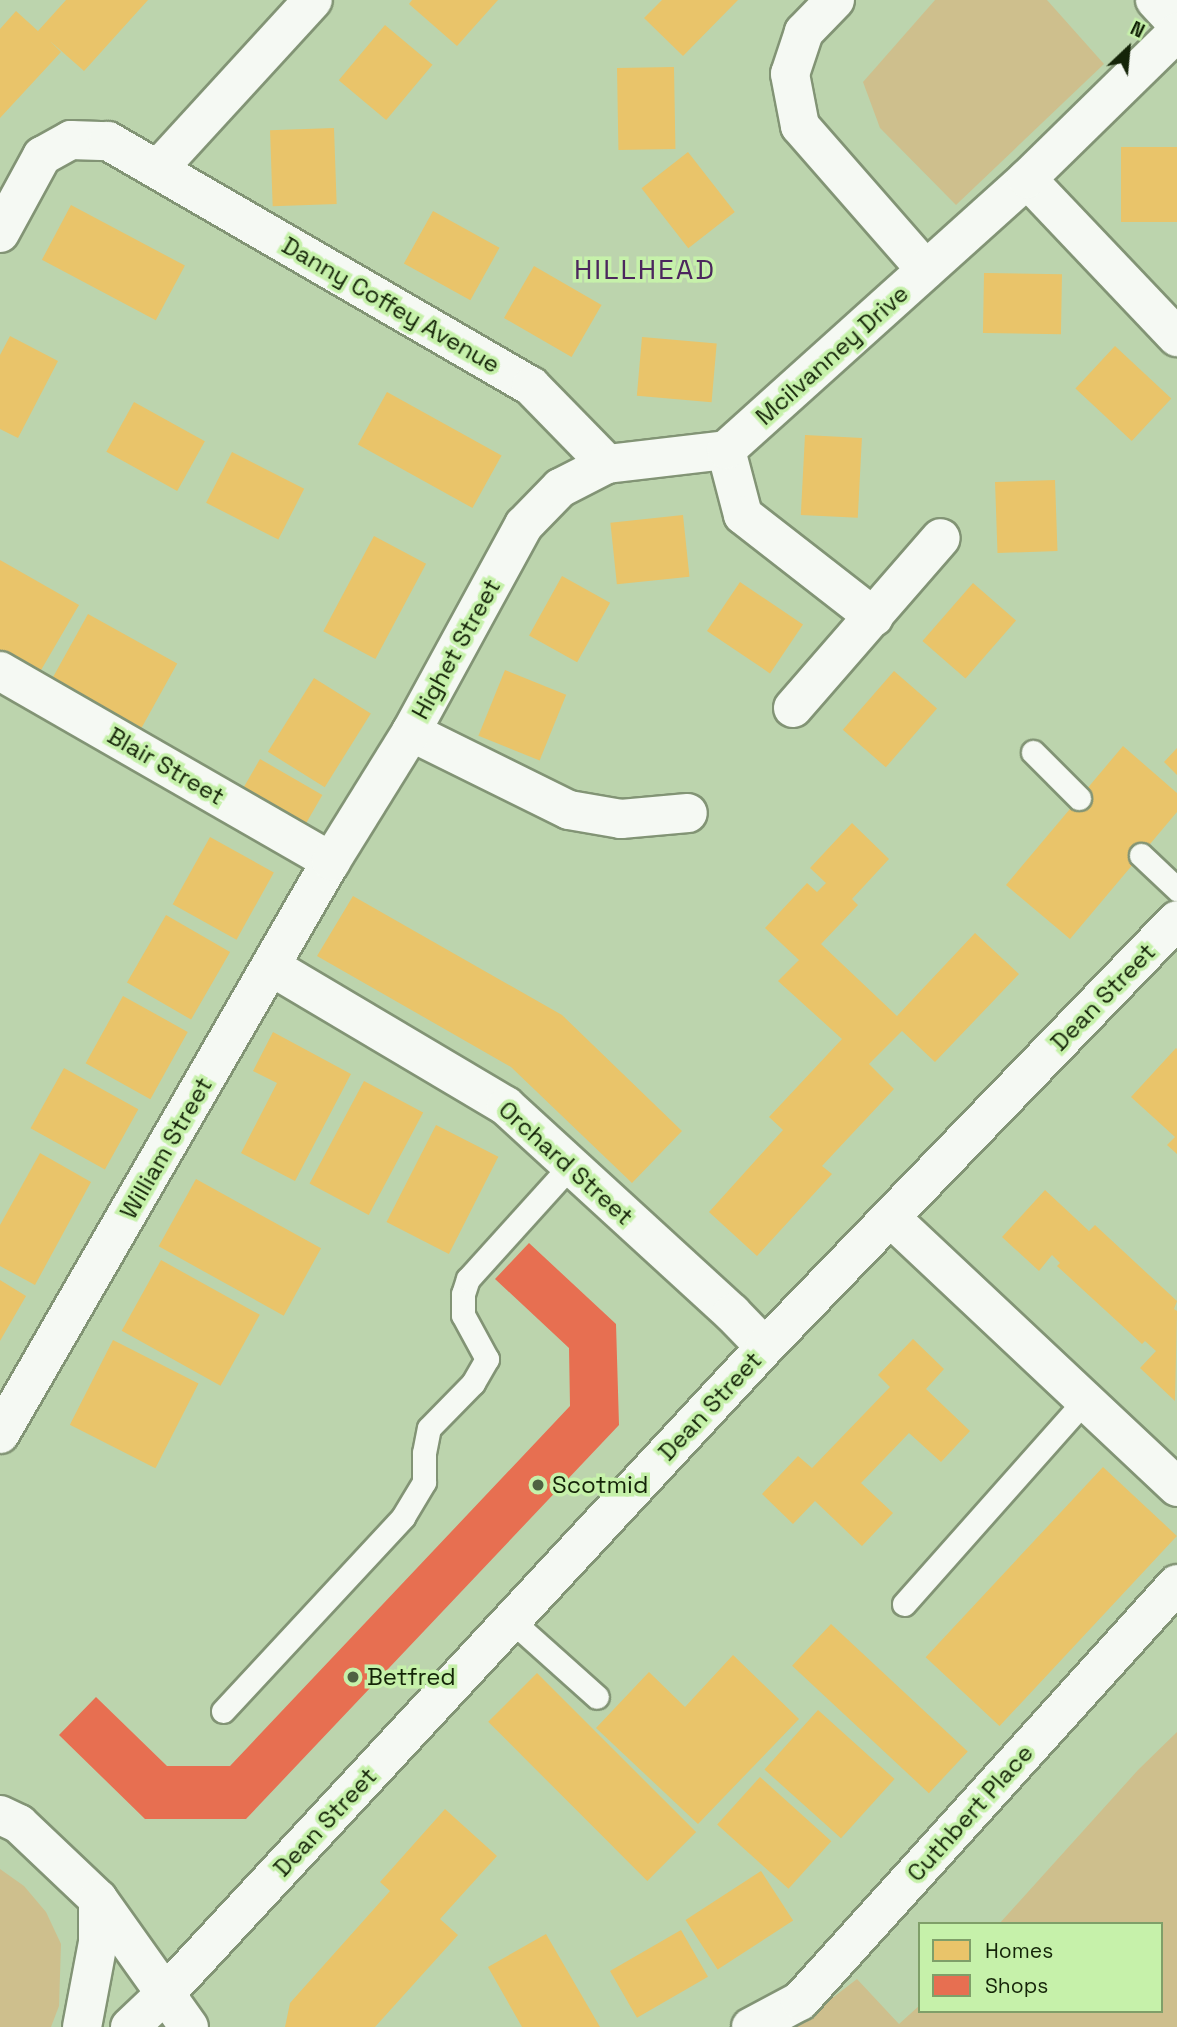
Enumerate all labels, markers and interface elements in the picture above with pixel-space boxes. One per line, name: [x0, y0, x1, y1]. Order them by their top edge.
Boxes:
north arrow: [1093, 14, 1163, 84]
text: N: [1126, 16, 1149, 44]
street label: Danny Coffey Avenue: [277, 231, 505, 379]
district label: HILLHEAD: [575, 252, 715, 286]
street label: Mcilvanney Drive: [750, 279, 914, 431]
street label: Highet Street: [406, 574, 506, 724]
street label: Blair Street: [103, 721, 229, 811]
street label: Dean Street: [1045, 937, 1161, 1057]
street label: William Street: [114, 1072, 218, 1224]
street label: Orchard Street: [493, 1095, 639, 1231]
street label: Dean Street: [652, 1346, 768, 1466]
place label: Scotmid: [552, 1471, 648, 1499]
marker: Scotmid: [530, 1477, 546, 1493]
place label: Betfred: [367, 1663, 456, 1691]
marker: Betfred: [345, 1669, 361, 1685]
street label: Cuthbert Place: [901, 1739, 1039, 1887]
street label: Dean Street: [267, 1762, 383, 1882]
legend: [918, 1922, 1163, 2013]
text: Homes: [985, 1937, 1053, 1964]
text: Shops: [985, 1972, 1048, 1999]

